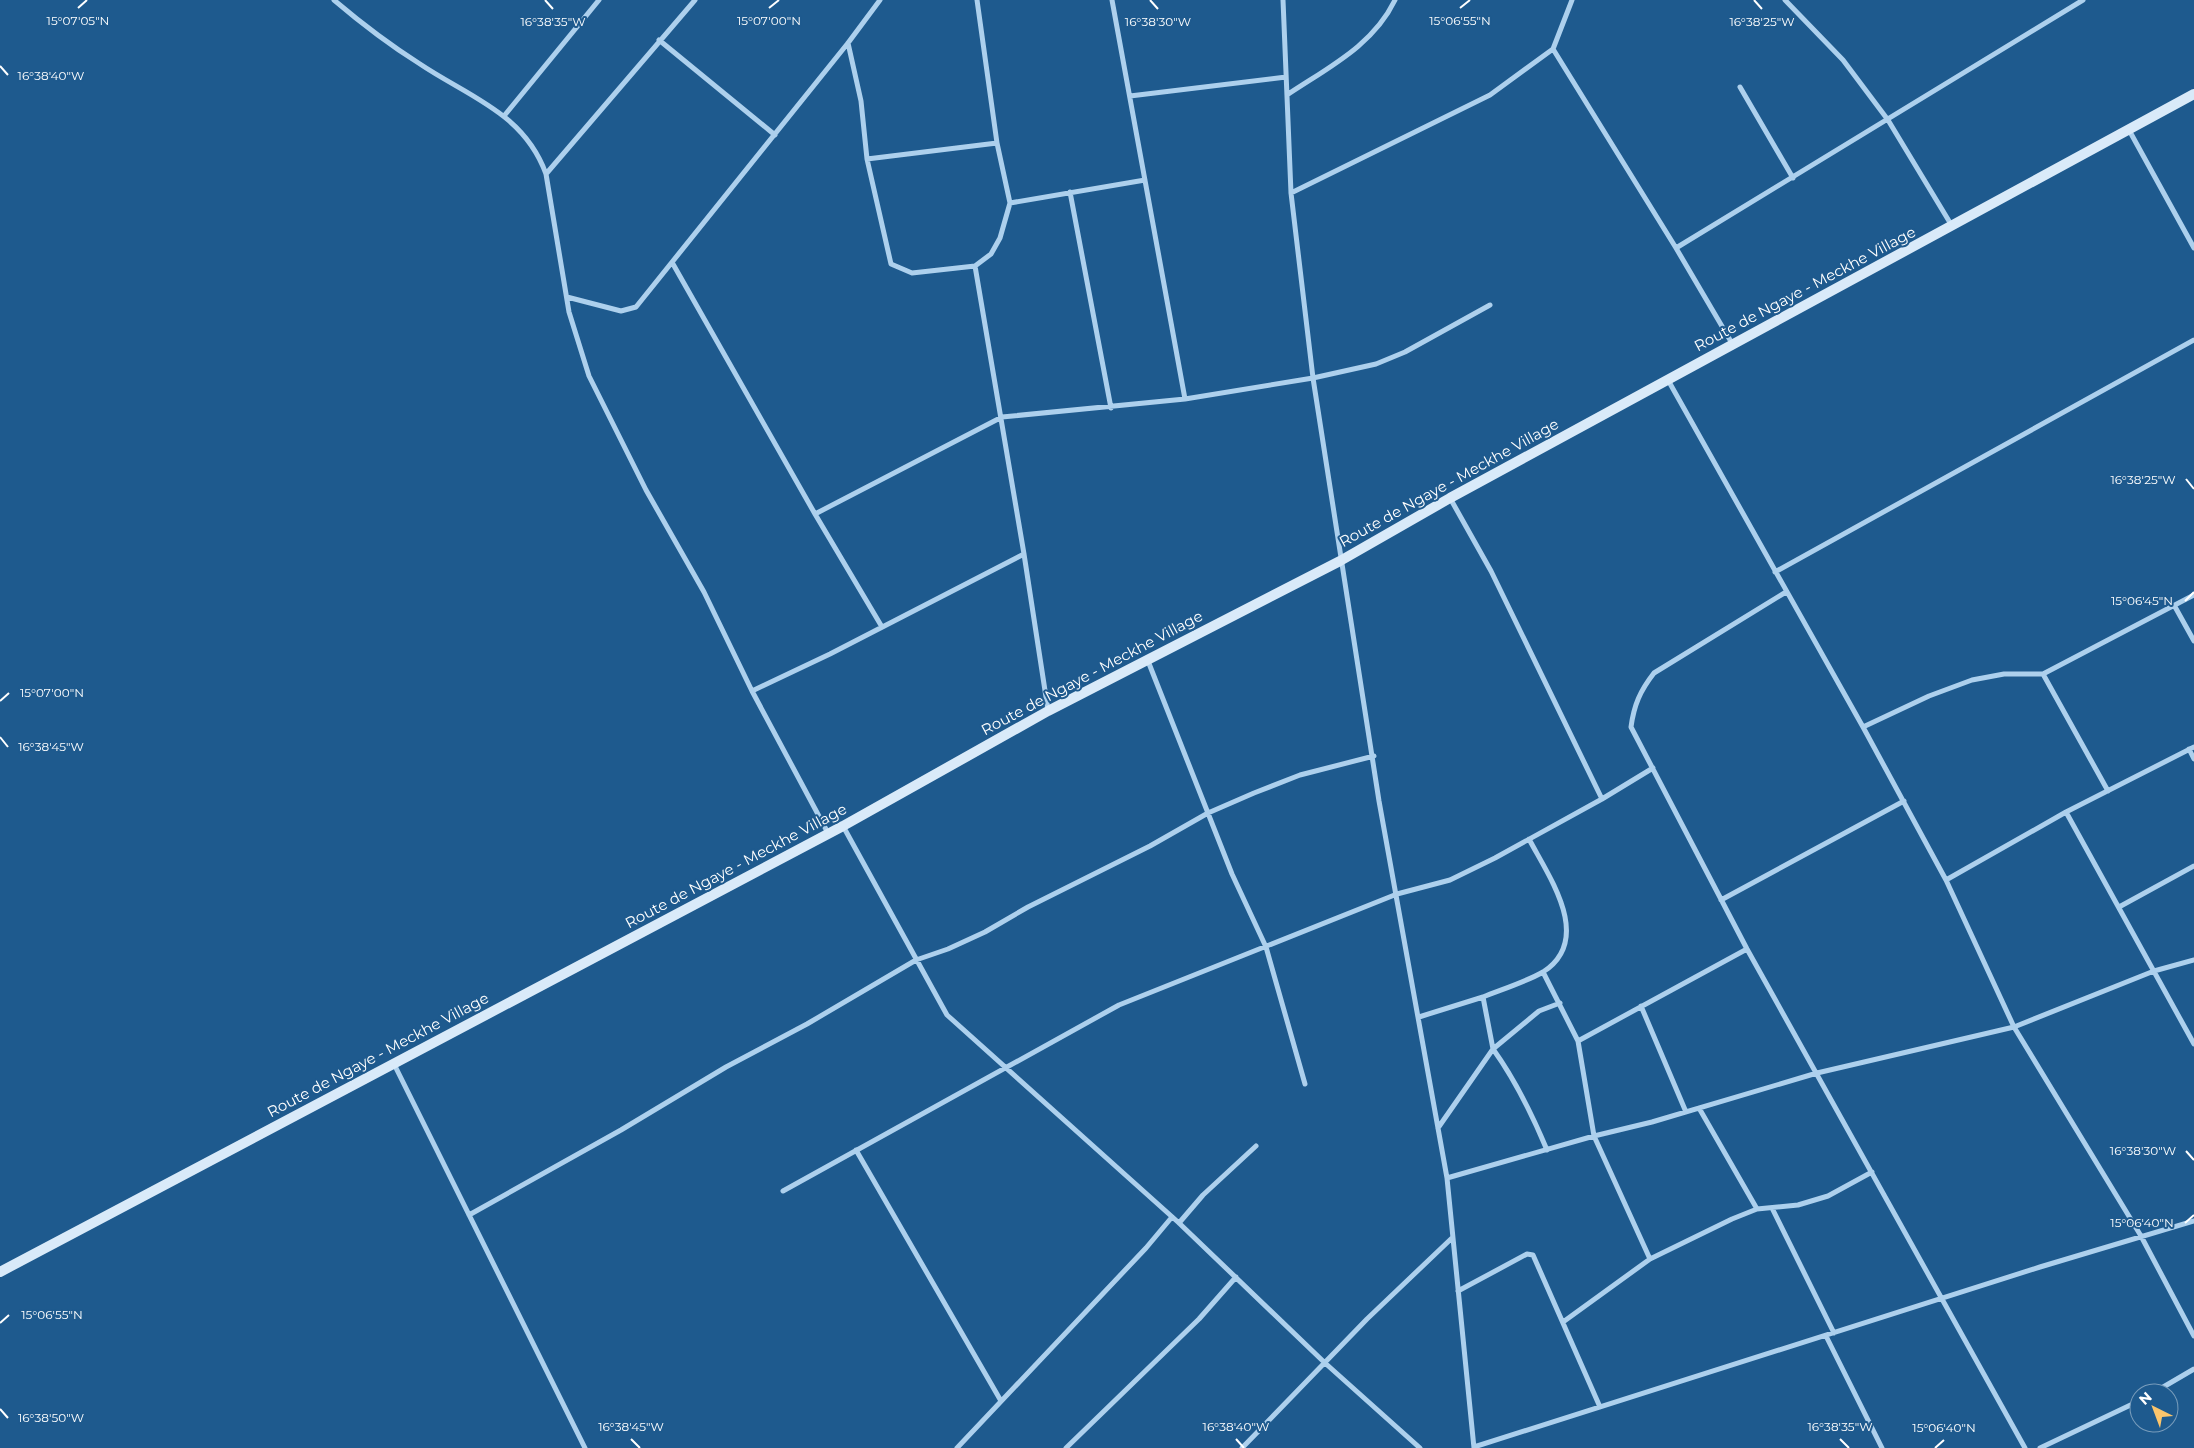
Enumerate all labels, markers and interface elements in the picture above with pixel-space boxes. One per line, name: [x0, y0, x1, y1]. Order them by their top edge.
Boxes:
text: 15°07'05"N: [47, 13, 109, 28]
text: 15°07'00"N: [737, 13, 801, 28]
text: 15°06'55"N: [1429, 13, 1491, 28]
text: 16°38'35"W: [521, 14, 585, 29]
text: 16°38'30"W: [1125, 14, 1191, 29]
text: 16°38'25"W: [1729, 14, 1795, 29]
text: 16°38'40"W: [18, 68, 84, 83]
street label: Route de Ngaye - Meckhe Village: [1691, 222, 1919, 355]
street label: Route de Ngaye - Meckhe Village: [1336, 414, 1562, 551]
text: 16°38'25"W: [2110, 472, 2176, 487]
text: 15°06'45"N: [2111, 593, 2173, 608]
street label: Route de Ngaye - Meckhe Village: [978, 606, 1206, 739]
text: 15°07'00"N: [20, 685, 84, 700]
text: 16°38'45"W: [18, 739, 84, 754]
street label: Route de Ngaye - Meckhe Village: [622, 799, 850, 932]
street label: Route de Ngaye - Meckhe Village: [264, 988, 492, 1121]
text: 16°38'30"W: [2110, 1143, 2176, 1158]
text: 15°06'40"N: [2110, 1215, 2174, 1230]
text: 15°06'55"N: [21, 1307, 83, 1322]
north arrow: [2129, 1383, 2179, 1433]
text: N: [2135, 1388, 2156, 1409]
text: 16°38'50"W: [18, 1410, 84, 1425]
text: 16°38'45"W: [598, 1419, 664, 1434]
text: 16°38'40"W: [1203, 1419, 1269, 1434]
text: 16°38'35"W: [1808, 1419, 1872, 1434]
text: 15°06'40"N: [1912, 1420, 1976, 1435]

